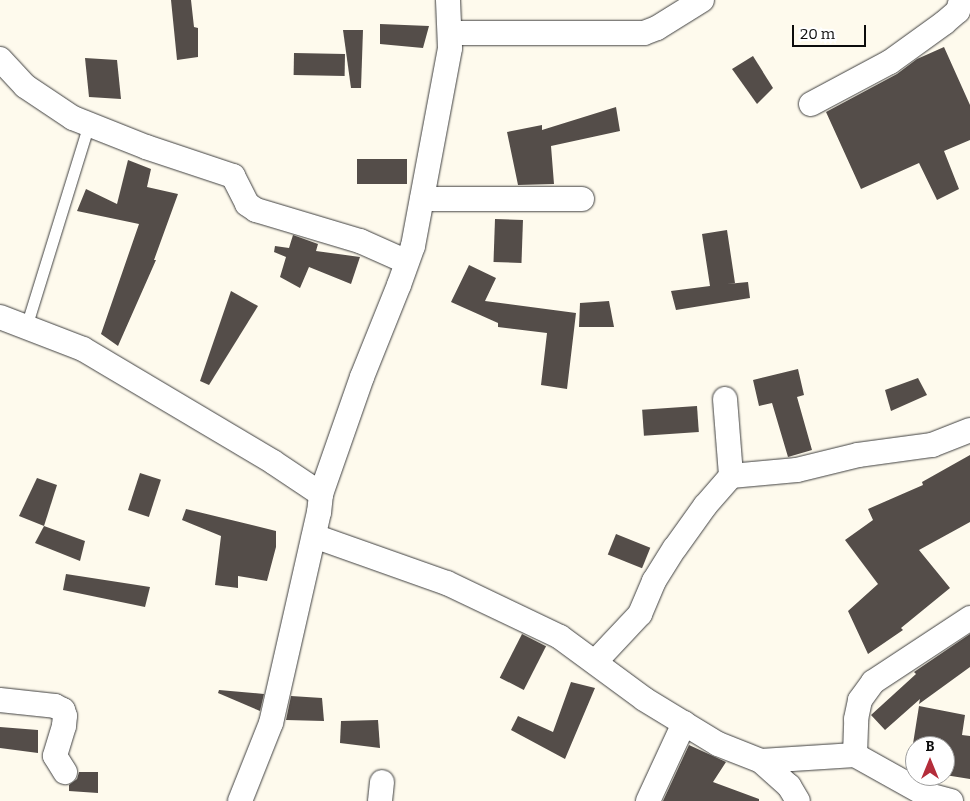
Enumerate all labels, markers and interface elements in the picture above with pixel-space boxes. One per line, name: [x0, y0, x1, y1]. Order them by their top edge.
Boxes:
scale bar: [795, 15, 869, 47]
text: 20 m: [800, 25, 835, 43]
north arrow: [905, 736, 955, 786]
text: B: [925, 738, 935, 755]

